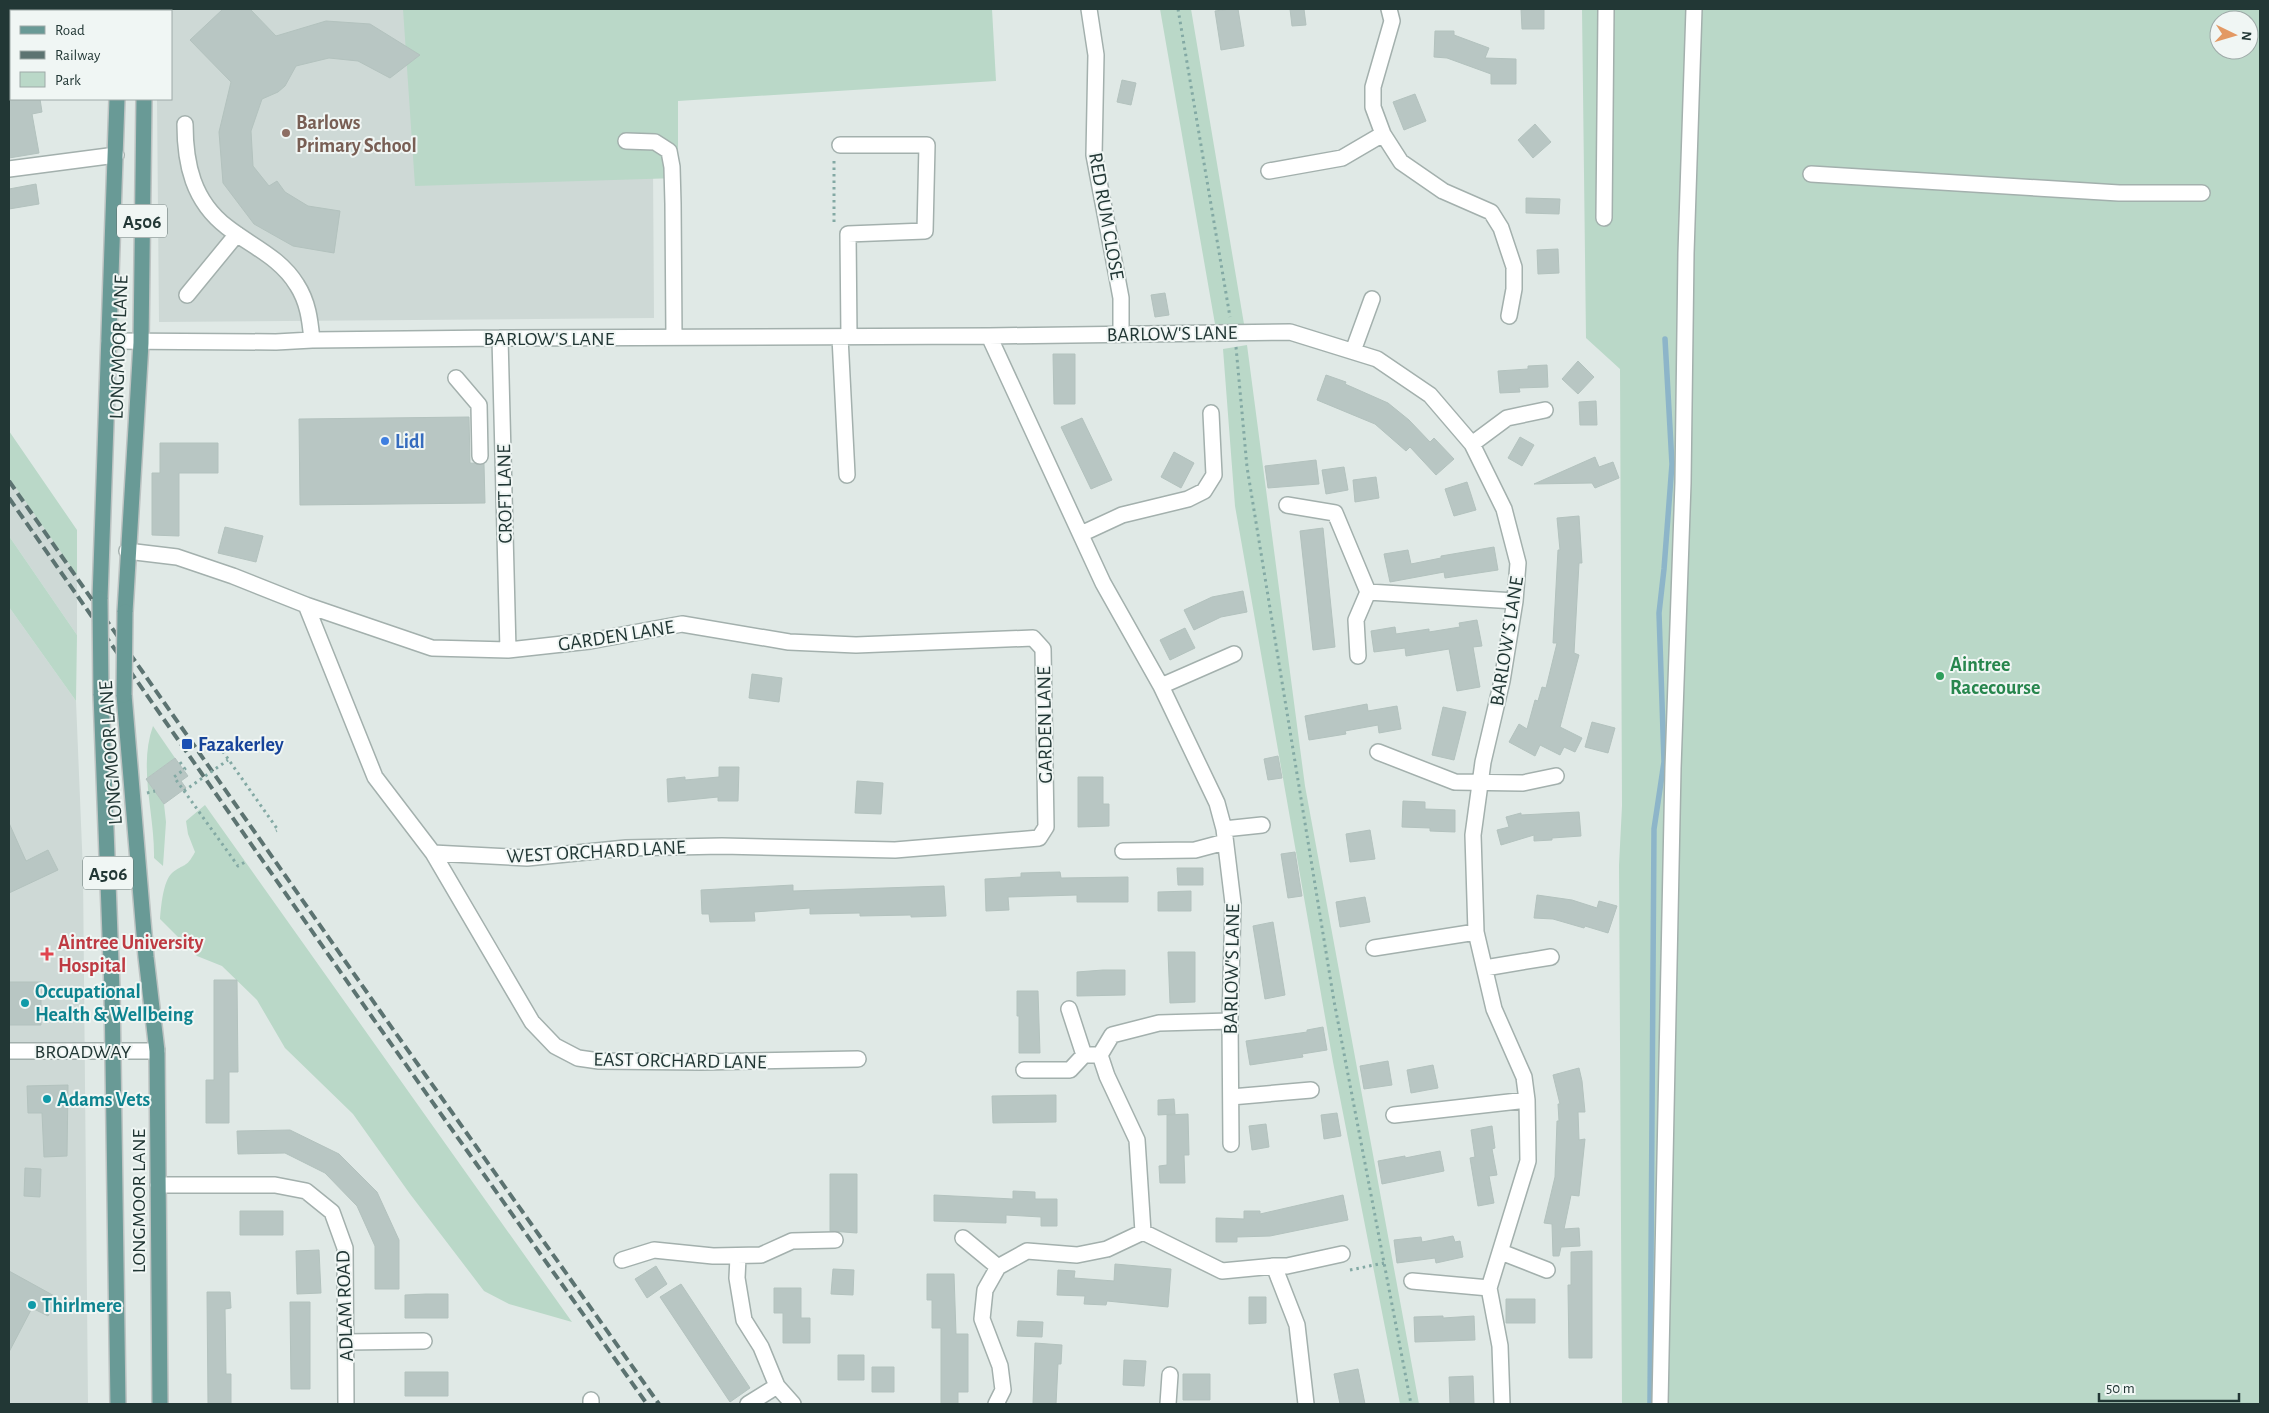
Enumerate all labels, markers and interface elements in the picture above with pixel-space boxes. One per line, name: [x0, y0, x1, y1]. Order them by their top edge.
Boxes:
legend: [10, 10, 172, 100]
north arrow: [2209, 10, 2259, 60]
text: Road: [55, 23, 85, 38]
text: N: [2239, 31, 2253, 42]
text: Railway: [55, 48, 101, 63]
text: Park: [55, 73, 81, 88]
place label: Barlows Primary School: [296, 113, 417, 156]
marker: Barlows Primary School: [280, 127, 292, 139]
street label: RED RUM CLOSE: [1085, 151, 1127, 282]
road number: A506: [117, 205, 167, 238]
street label: LONGMOOR LANE: [106, 274, 132, 420]
street label: BARLOW'S LANE: [1106, 323, 1238, 345]
street label: BARLOW'S LANE: [484, 329, 615, 349]
place label: Lidl: [395, 432, 425, 452]
marker: Lidl: [379, 435, 391, 447]
street label: CROFT LANE: [494, 444, 516, 544]
street label: BARLOW'S LANE: [1487, 575, 1527, 707]
street label: GARDEN LANE: [557, 617, 676, 655]
place label: Aintree Racecourse: [1950, 655, 2040, 698]
street label: GARDEN LANE: [1034, 666, 1056, 784]
marker: Aintree Racecourse: [1934, 670, 1946, 682]
street label: LONGMOOR LANE: [96, 680, 126, 826]
place label: Fazakerley: [198, 735, 284, 755]
marker: Fazakerley: [180, 737, 194, 751]
street label: WEST ORCHARD LANE: [506, 837, 687, 867]
road number: A506: [83, 856, 133, 890]
street label: BARLOW'S LANE: [1221, 903, 1243, 1035]
place label: Aintree University Hospital: [58, 933, 203, 976]
marker: Aintree University Hospital: [40, 947, 54, 961]
place label: Occupational Health & Wellbeing: [35, 982, 194, 1025]
marker: Occupational Health & Wellbeing: [19, 997, 31, 1009]
street label: BROADWAY: [35, 1042, 132, 1062]
street label: EAST ORCHARD LANE: [593, 1049, 767, 1073]
place label: Adams Vets: [57, 1090, 151, 1110]
marker: Adams Vets: [41, 1093, 53, 1105]
street label: LONGMOOR LANE: [129, 1128, 149, 1273]
street label: ADLAM ROAD: [333, 1250, 357, 1362]
place label: Thirlmere: [42, 1296, 122, 1316]
marker: Thirlmere: [26, 1299, 38, 1311]
scale bar: [2099, 1370, 2239, 1402]
text: 50 m: [2106, 1381, 2135, 1396]

